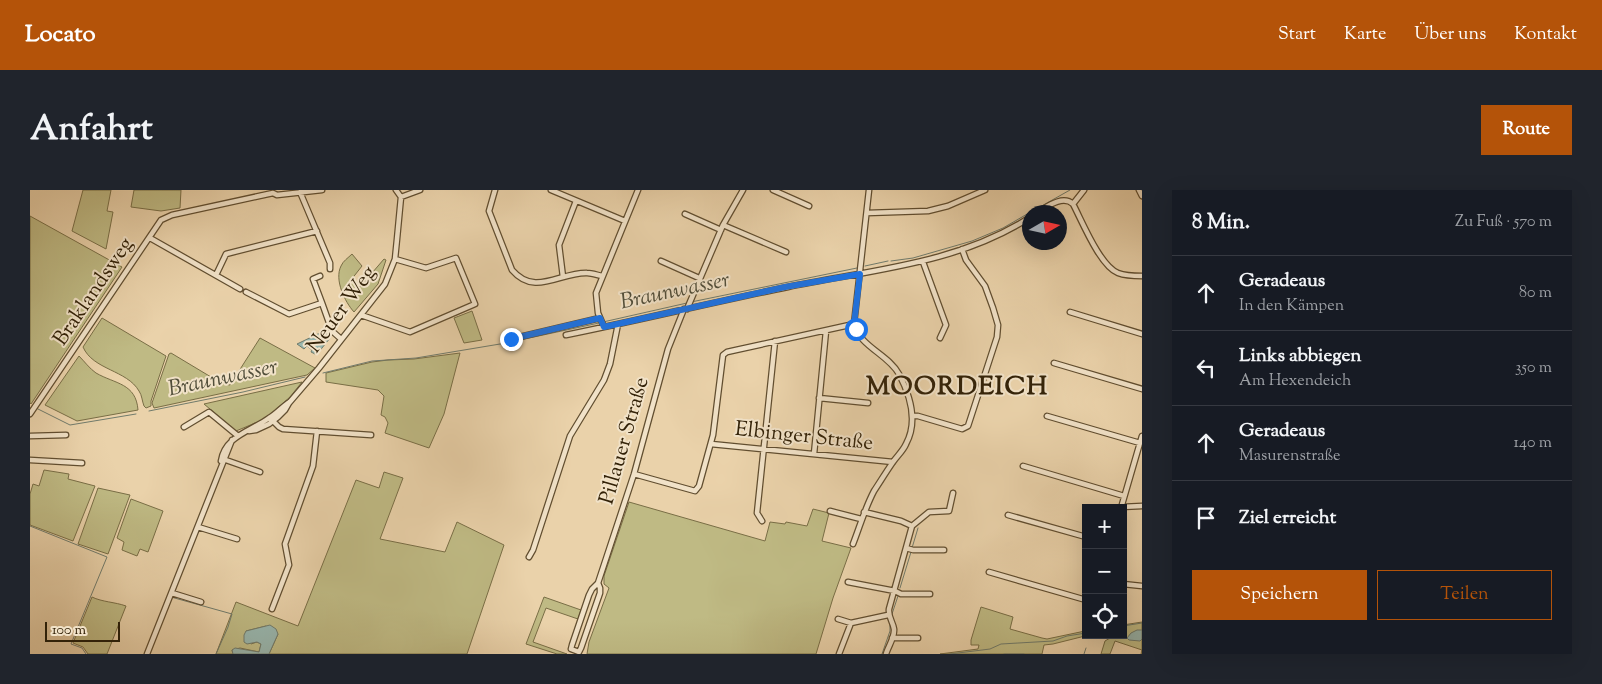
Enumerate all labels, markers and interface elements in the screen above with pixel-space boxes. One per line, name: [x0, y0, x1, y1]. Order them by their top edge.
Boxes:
text: Locato: [25, 18, 96, 52]
text: Start: [1278, 22, 1316, 48]
text: Karte: [1344, 22, 1386, 48]
text: Über uns: [1414, 22, 1486, 48]
text: Kontakt: [1514, 22, 1577, 48]
text: Anfahrt: [30, 105, 153, 156]
button: Route: [1481, 105, 1572, 155]
north arrow: [1022, 205, 1067, 250]
text: 8 Min.: [1192, 208, 1250, 238]
text: Zu Fuß · 570 m: [1455, 211, 1552, 234]
street label: Braklandsweg: [47, 232, 141, 352]
street label: Neuer Weg: [300, 260, 384, 360]
water label: Braunwasser: [617, 265, 733, 319]
text: Geradeaus: [1239, 268, 1325, 295]
icon: ahead: [1192, 279, 1220, 307]
text: 80 m: [1519, 282, 1552, 305]
text: In den Kämpen: [1239, 295, 1344, 318]
route start: [845, 318, 868, 341]
route end: [500, 328, 523, 351]
text: Links abbiegen: [1239, 343, 1362, 370]
water label: Braunwasser: [165, 352, 281, 406]
icon: left: [1192, 354, 1220, 382]
text: 350 m: [1515, 357, 1552, 380]
district label: MOORDEICH: [866, 369, 1048, 406]
text: Am Hexendeich: [1239, 370, 1351, 393]
street label: Pillauer Straße: [593, 374, 657, 508]
street label: Elbinger Straße: [733, 415, 875, 459]
text: Geradeaus: [1239, 418, 1325, 445]
icon: ahead: [1192, 429, 1220, 457]
text: 140 m: [1514, 432, 1552, 455]
text: Masurenstraße: [1239, 445, 1341, 468]
map controls: [1082, 504, 1127, 639]
button: +: [1082, 504, 1127, 549]
icon: arrive: [1192, 504, 1220, 532]
text: Ziel erreicht: [1239, 505, 1336, 532]
button: −: [1082, 549, 1127, 594]
button: Speichern: [1192, 570, 1367, 620]
button: Teilen: [1377, 570, 1552, 620]
button: locate: [1082, 594, 1127, 639]
scale bar: [45, 619, 120, 642]
text: 100 m: [52, 621, 86, 641]

